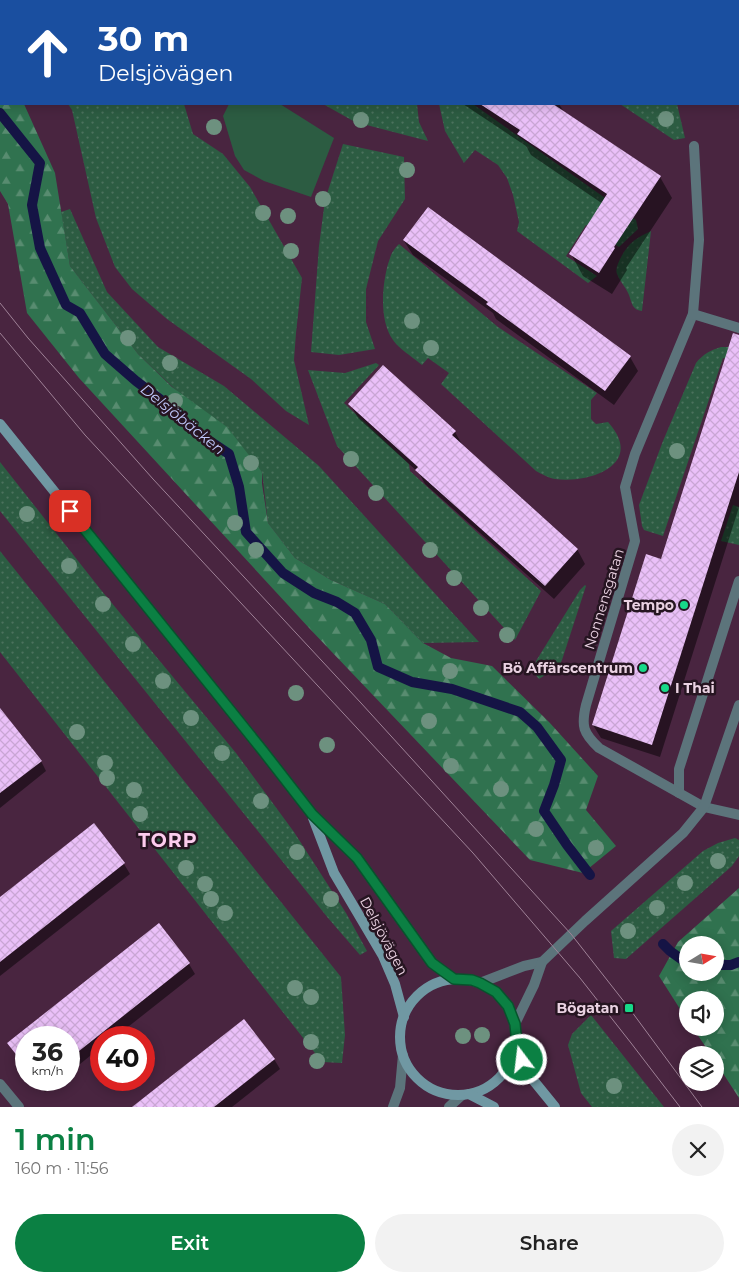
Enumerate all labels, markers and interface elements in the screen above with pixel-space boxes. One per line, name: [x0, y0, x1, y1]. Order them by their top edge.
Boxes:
text: 30 m: [98, 17, 189, 60]
icon: ahead: [15, 20, 80, 85]
text: Delsjövägen: [98, 60, 233, 87]
water label: Delsjöbäcken: [137, 379, 229, 459]
pin: [49, 490, 91, 532]
icon: arrive: [56, 497, 84, 525]
street label: Nonnensgatan: [580, 546, 628, 652]
place label: Tempo: [624, 596, 674, 614]
marker: Tempo: [678, 599, 690, 611]
place label: Bö Affärscentrum: [502, 659, 633, 677]
marker: Bö Affärscentrum: [637, 662, 649, 674]
place label: I Thai: [675, 679, 715, 697]
marker: I Thai: [659, 682, 671, 694]
district label: TORP: [138, 829, 198, 852]
street label: Delsjövägen: [356, 894, 412, 978]
north arrow: [679, 936, 724, 981]
map controls: [679, 936, 724, 1091]
button: sound: [679, 991, 724, 1036]
place label: Bögatan: [557, 999, 619, 1017]
marker: Bögatan: [623, 1002, 635, 1014]
speed limit sign: 40: [90, 1026, 155, 1091]
position arrow: [495, 1033, 547, 1085]
text: 36: [32, 1037, 63, 1067]
button: layers: [679, 1046, 724, 1091]
text: km/h: [31, 1063, 64, 1078]
text: 1 min: [15, 1121, 96, 1158]
button: close: [672, 1124, 724, 1176]
text: 160 m · 11:56: [15, 1159, 108, 1178]
button: Exit: [15, 1214, 365, 1272]
button: Share: [375, 1214, 724, 1272]

